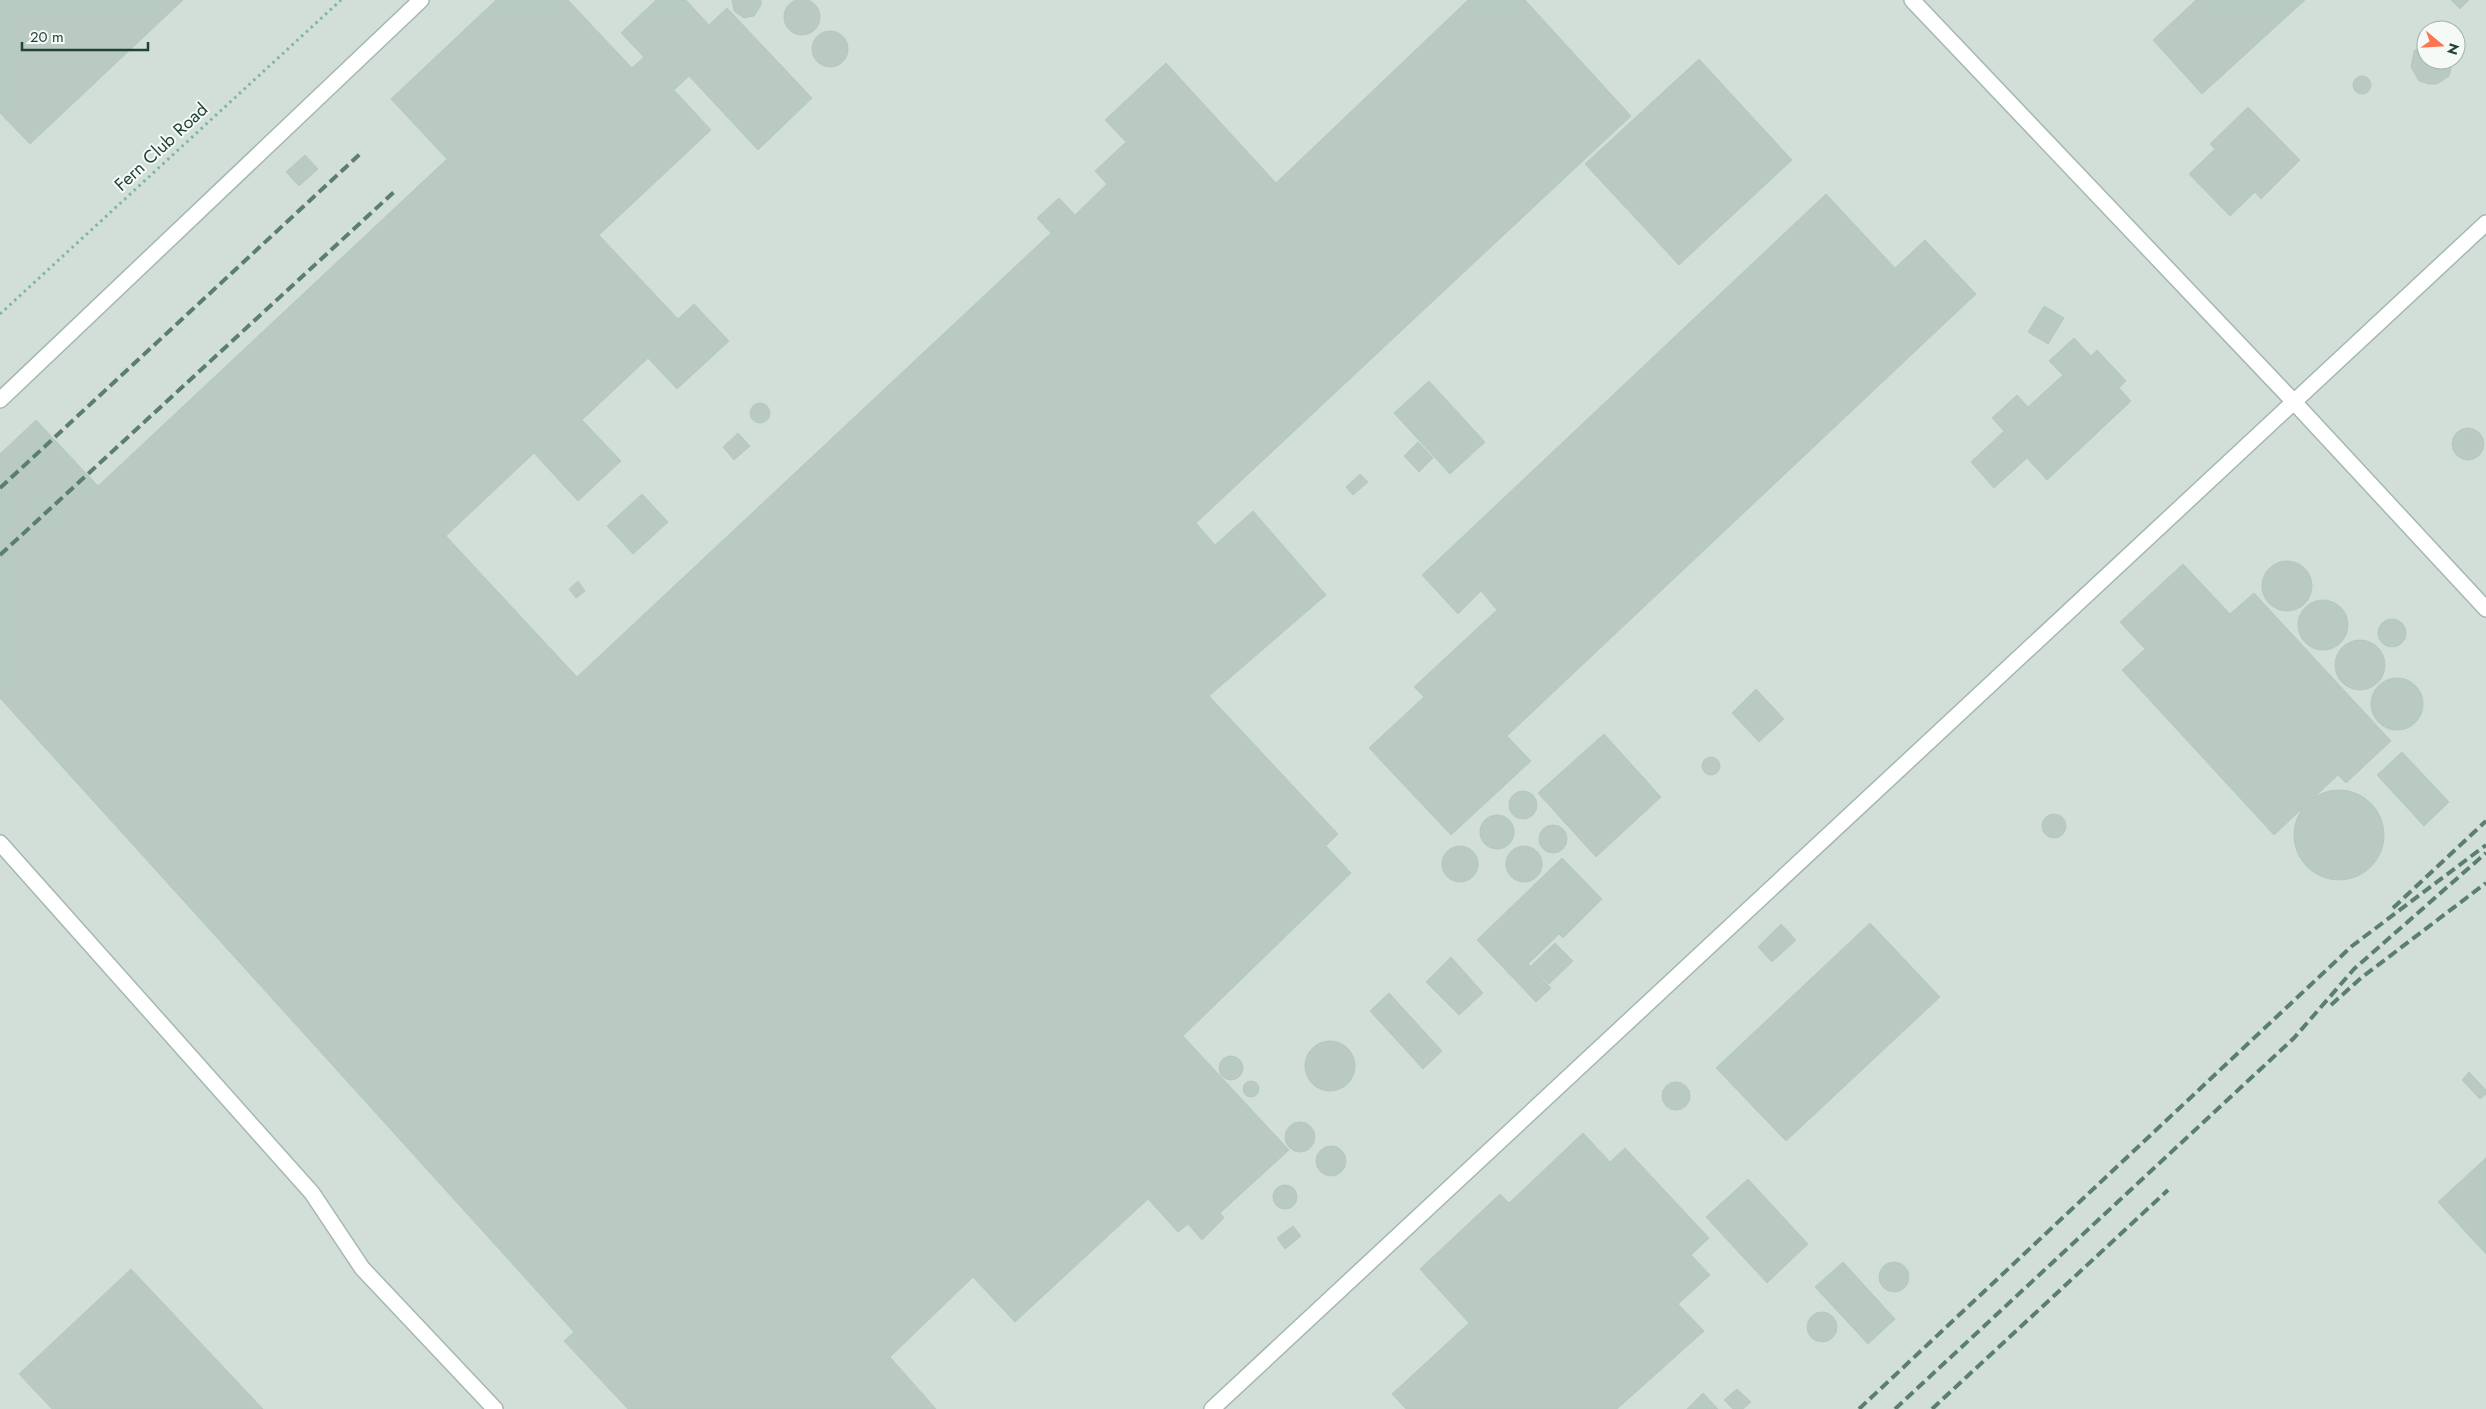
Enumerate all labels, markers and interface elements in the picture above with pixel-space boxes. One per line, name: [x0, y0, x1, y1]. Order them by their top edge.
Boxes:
scale bar: [22, 20, 149, 52]
north arrow: [2416, 20, 2466, 70]
text: 20 m: [30, 26, 64, 48]
text: N: [2442, 41, 2465, 57]
street label: Fern Club Road: [109, 97, 213, 197]

